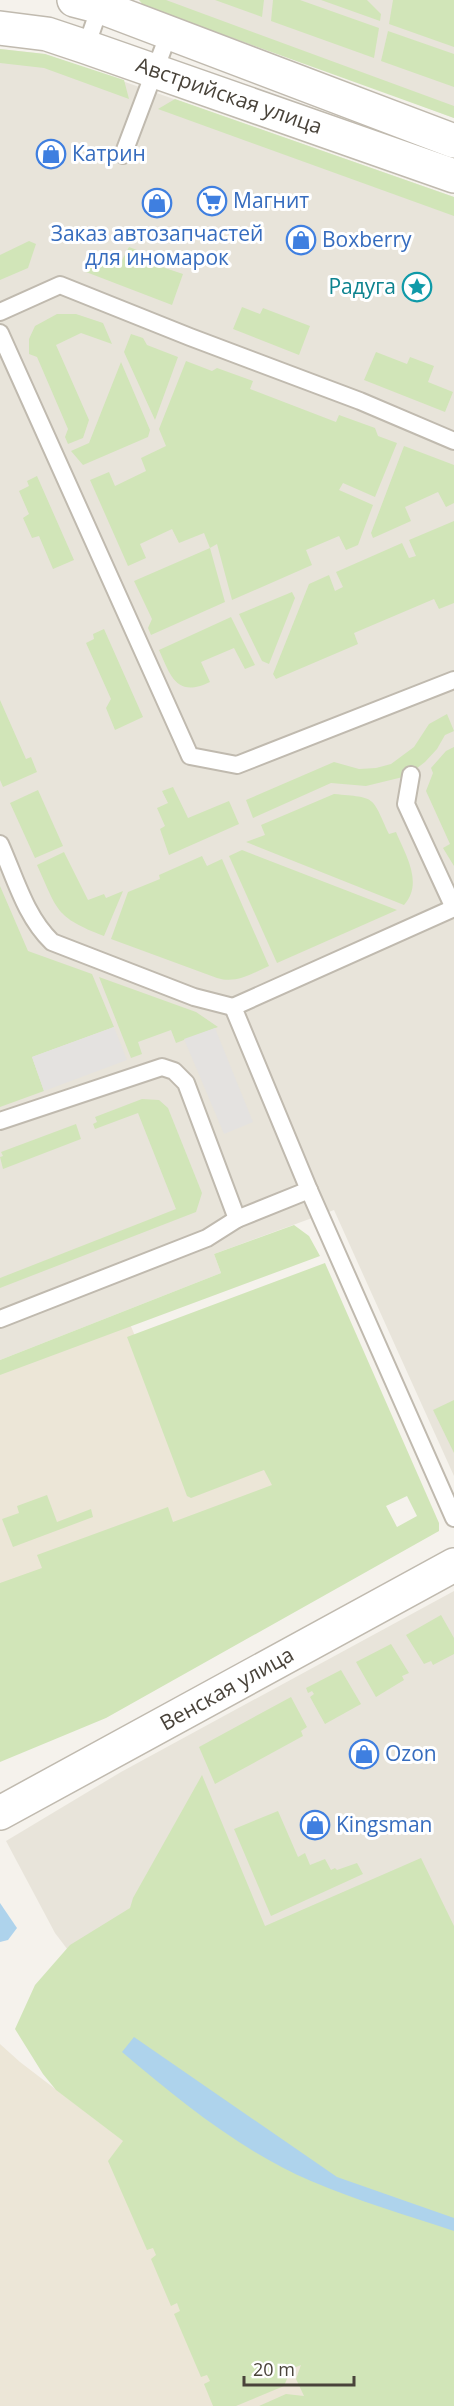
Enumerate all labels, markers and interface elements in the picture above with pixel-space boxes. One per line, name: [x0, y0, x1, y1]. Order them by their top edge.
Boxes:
street label: Австрийская улица: [132, 50, 326, 140]
shop icon: Катрин: [35, 138, 67, 170]
place label: Катрин: [72, 139, 146, 167]
supermarket icon: Магнит: [196, 185, 228, 217]
place label: Магнит: [233, 186, 309, 214]
shop icon: Заказ автозапчастей для иномарок: [141, 187, 173, 219]
place label: Заказ автозапчастей для иномарок: [51, 219, 263, 271]
shop icon: Boxberry: [285, 224, 317, 256]
place label: Boxberry: [322, 225, 412, 253]
place icon: Радуга: [401, 271, 433, 303]
place label: Радуга: [328, 272, 396, 300]
street label: Венская улица: [155, 1640, 298, 1736]
shop icon: Ozon: [348, 1738, 380, 1770]
place label: Ozon: [385, 1739, 437, 1767]
shop icon: Kingsman: [299, 1809, 331, 1841]
place label: Kingsman: [336, 1810, 432, 1838]
scale bar: [244, 2349, 354, 2387]
text: 20 m: [253, 2357, 295, 2381]

